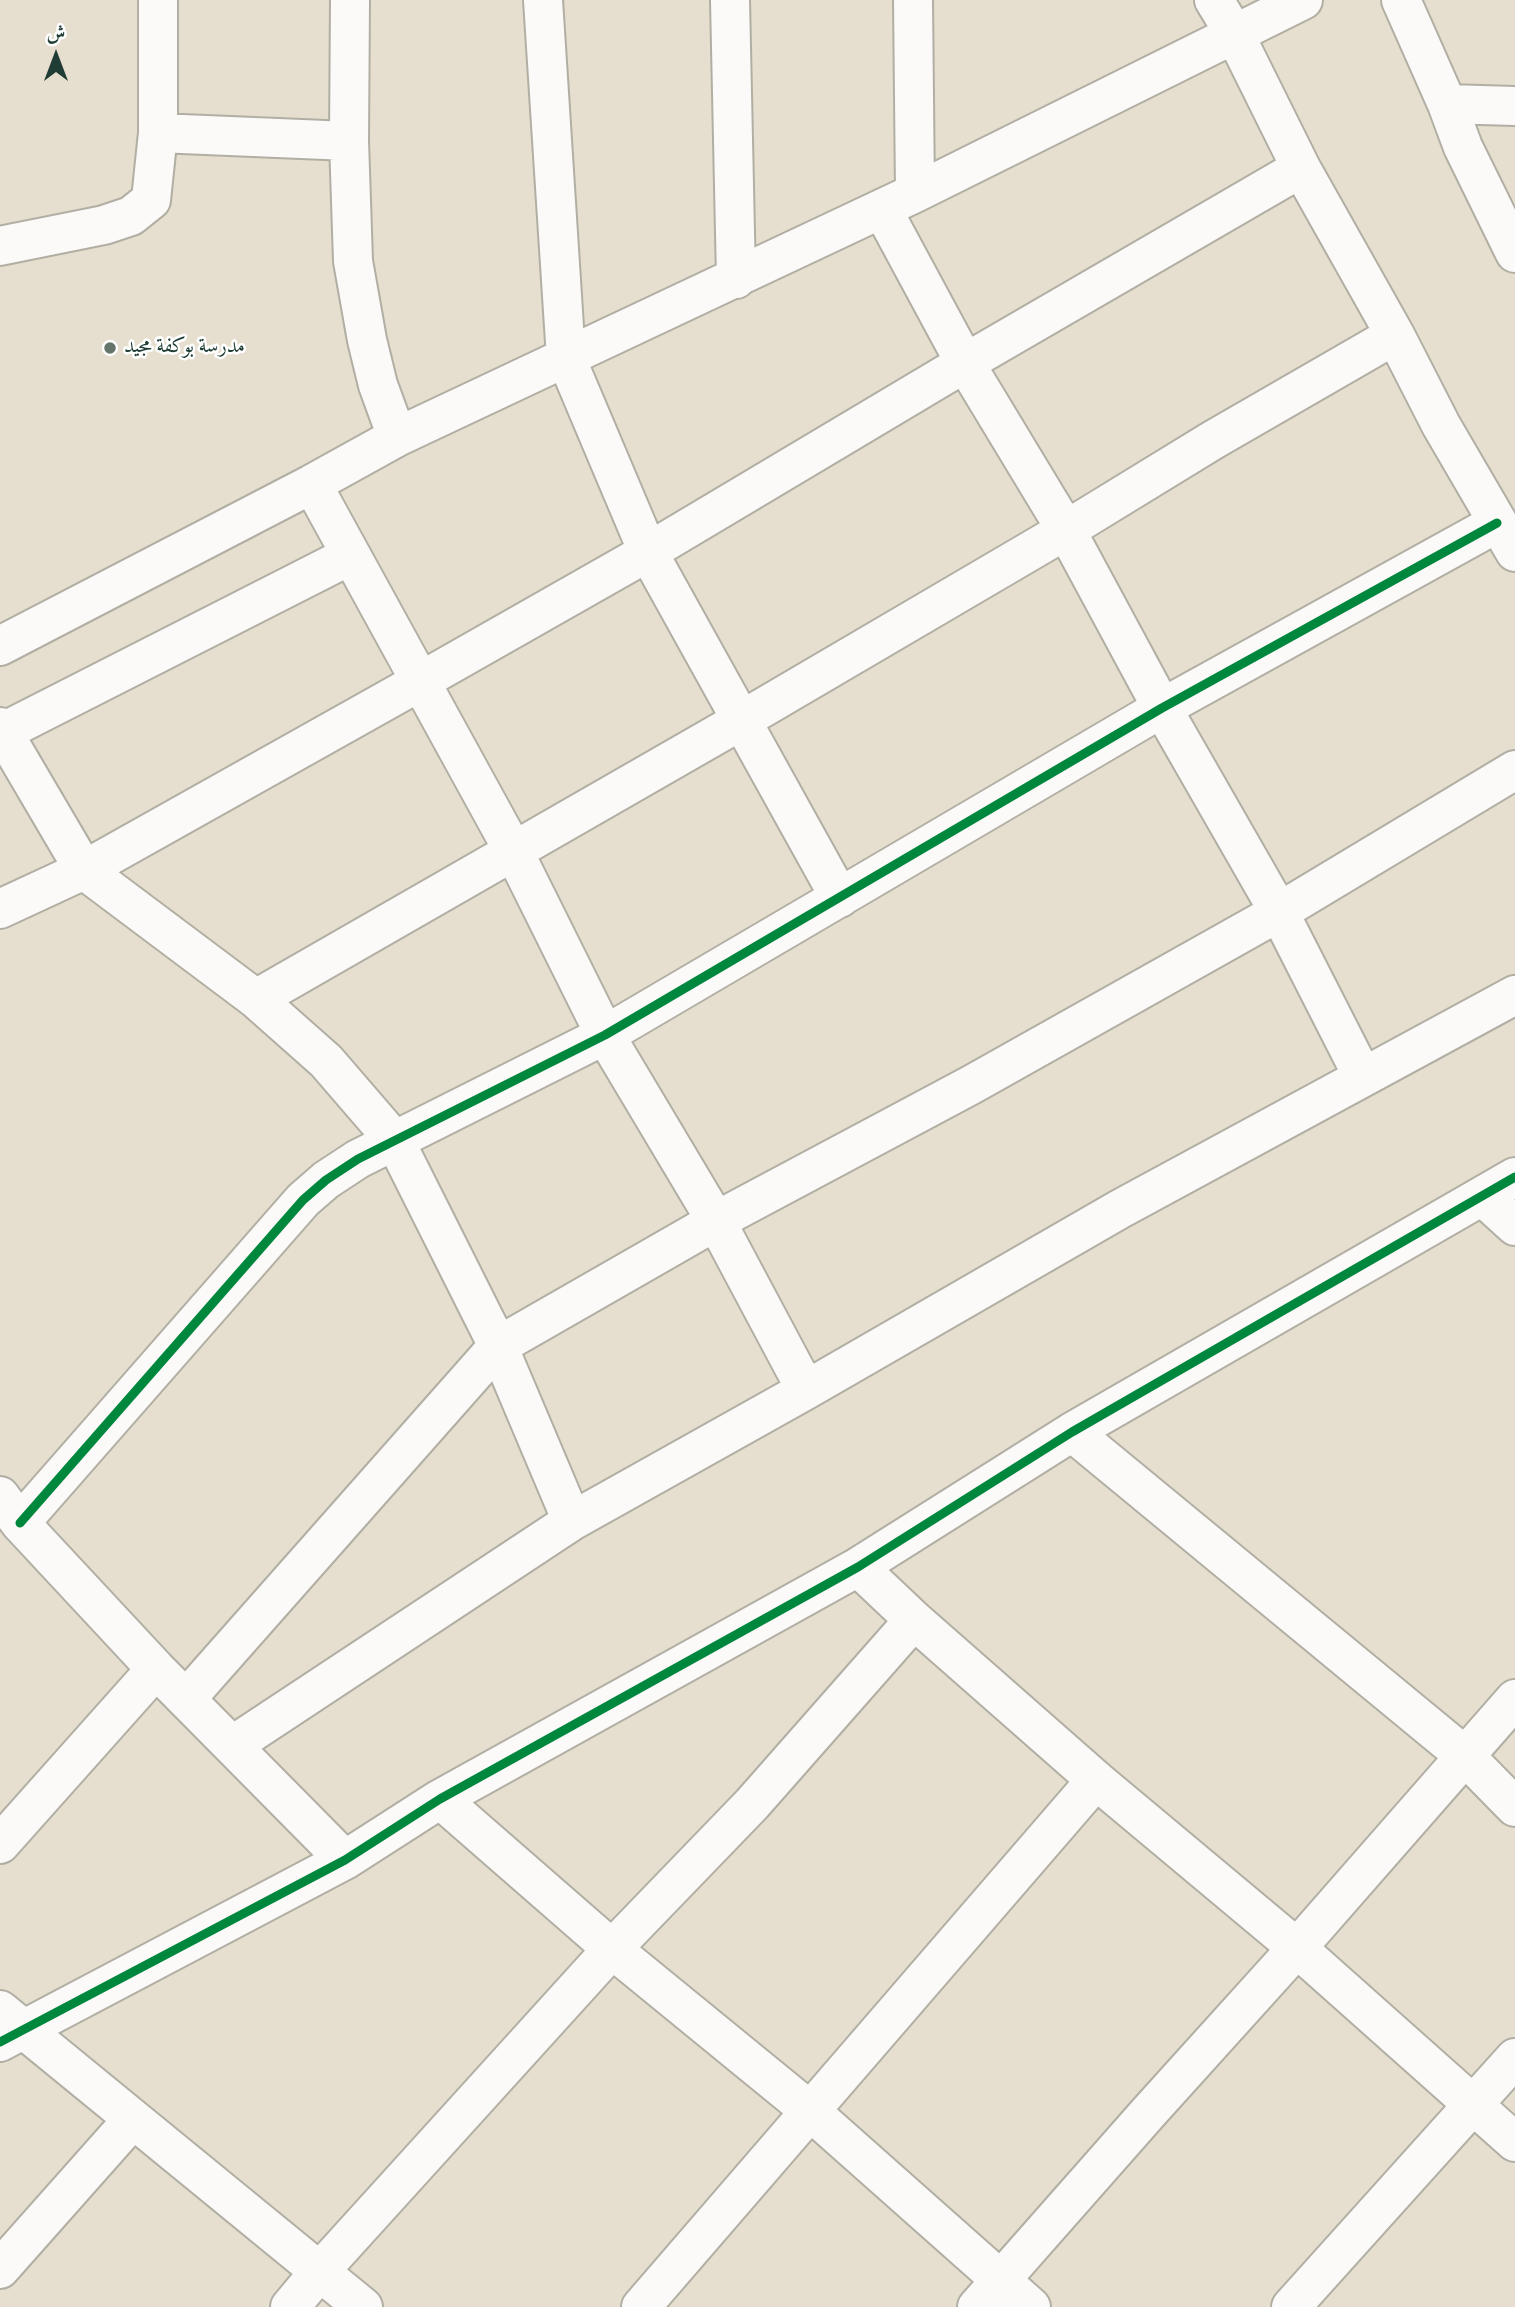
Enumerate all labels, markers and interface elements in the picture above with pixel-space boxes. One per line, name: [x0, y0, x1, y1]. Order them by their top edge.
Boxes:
north arrow: [21, 21, 91, 91]
text: ش: [47, 21, 65, 48]
place label: مدرسة بوكفة مجيد: [124, 335, 245, 361]
marker: مدرسة بوكفة مجيد: [102, 340, 118, 356]

